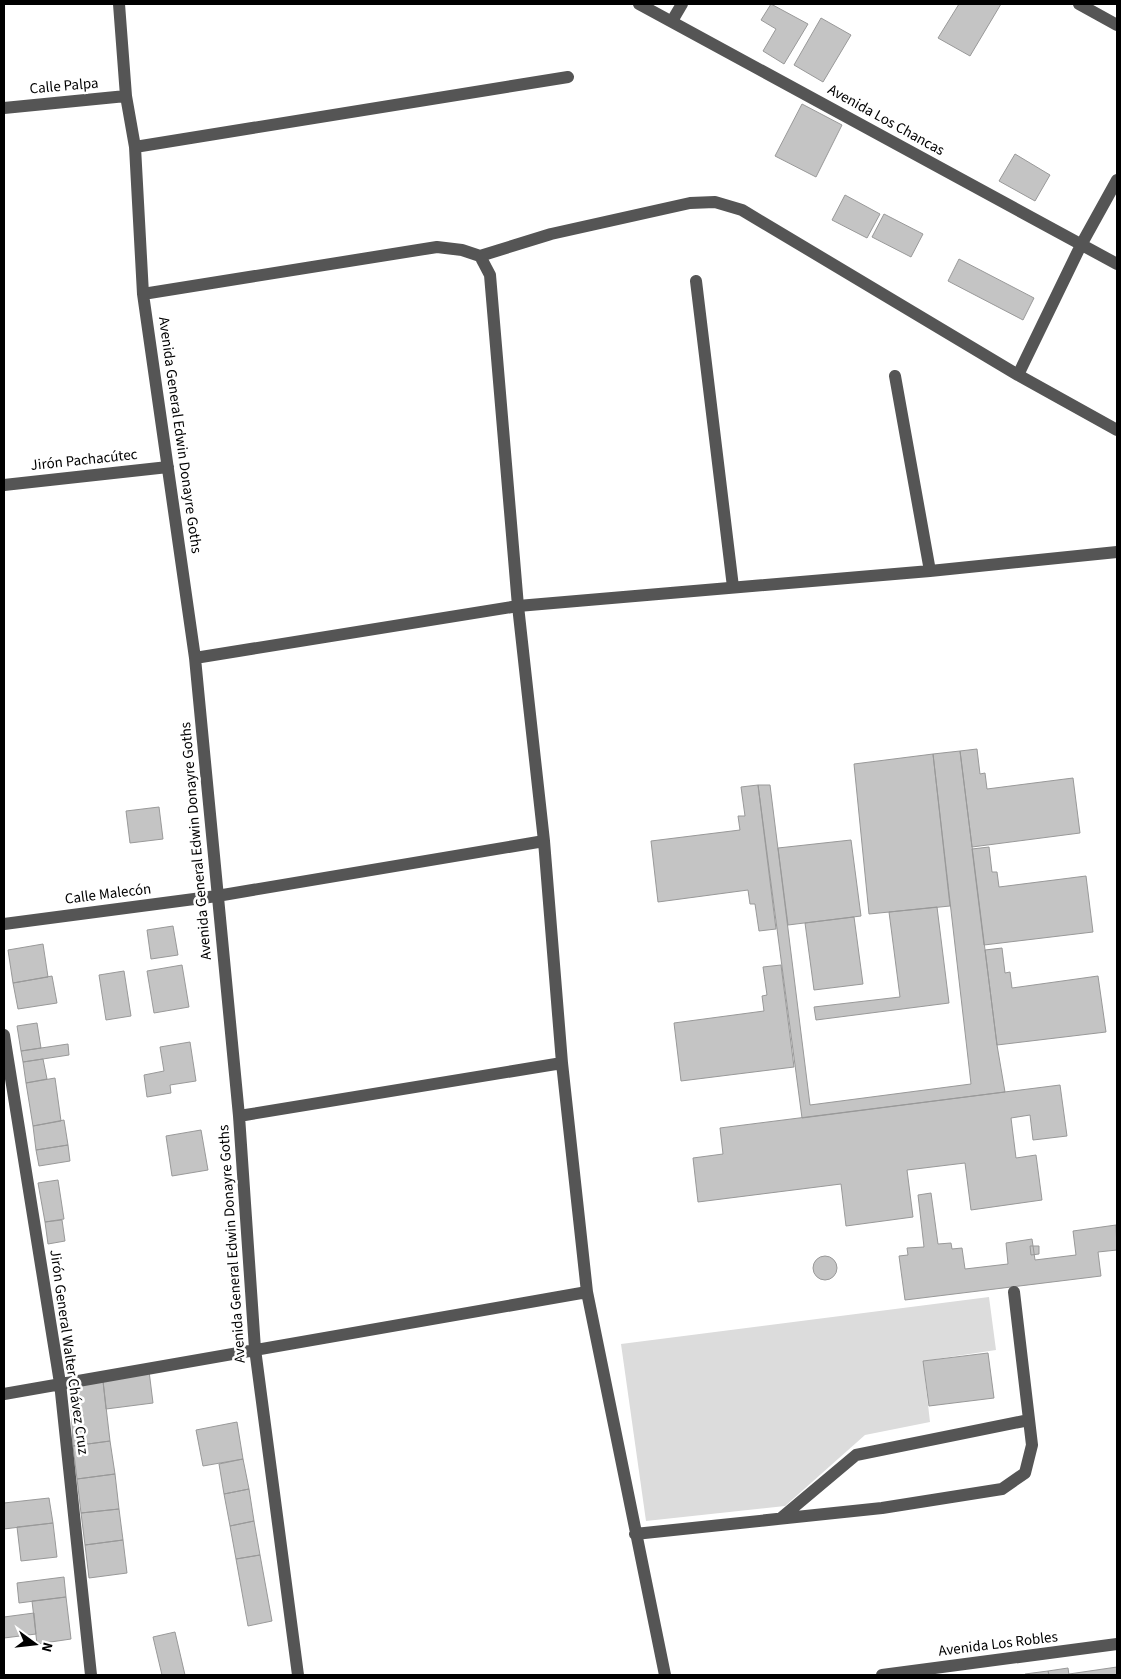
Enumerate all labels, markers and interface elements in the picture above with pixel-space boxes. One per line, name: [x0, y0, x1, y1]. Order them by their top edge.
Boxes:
street label: Calle Palpa: [29, 73, 99, 99]
street label: Avenida Los Chancas: [824, 79, 948, 161]
street label: Avenida General Edwin Donayre Goths: [153, 315, 207, 555]
street label: Jirón Pachacútec: [30, 444, 139, 476]
street label: Avenida General Edwin Donayre Goths: [175, 721, 217, 961]
street label: Calle Malecón: [64, 878, 152, 910]
street label: Avenida General Edwin Donayre Goths: [213, 1124, 251, 1364]
street label: Jirón General Walter Chávez Cruz: [44, 1248, 94, 1456]
north arrow: [10, 1619, 60, 1669]
street label: Avenida Los Robles: [937, 1626, 1059, 1662]
text: N: [36, 1640, 57, 1654]

